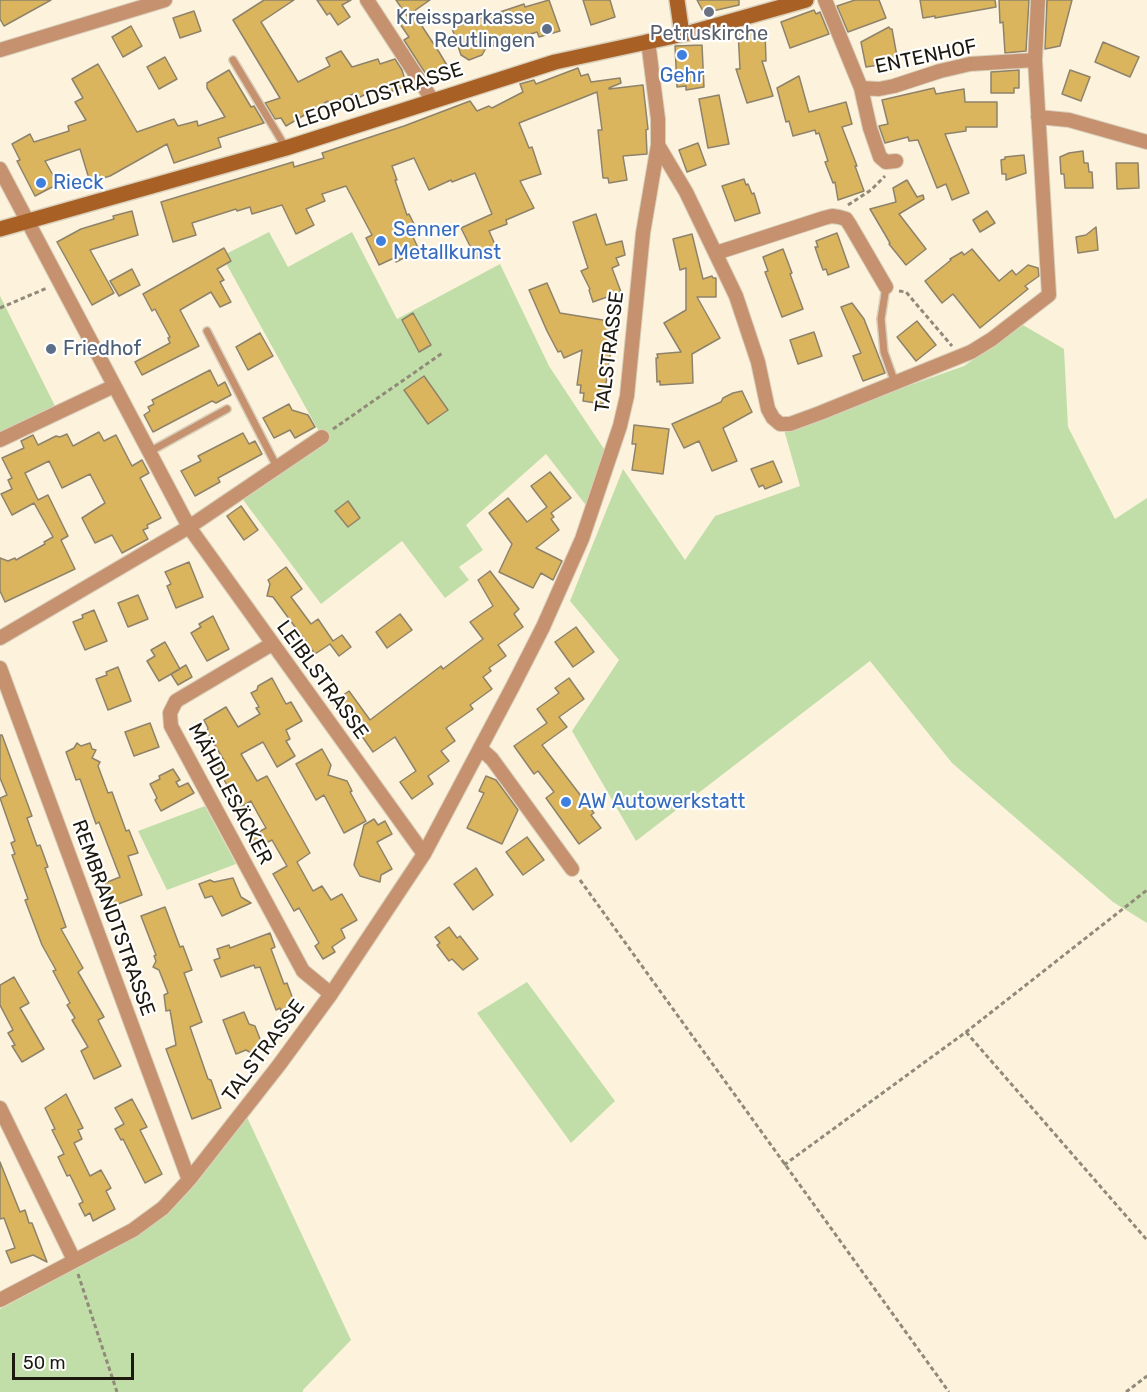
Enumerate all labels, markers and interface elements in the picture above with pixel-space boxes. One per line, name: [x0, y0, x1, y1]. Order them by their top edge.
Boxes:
marker: Petruskirche: [702, 5, 716, 19]
place label: Kreissparkasse Reutlingen: [396, 6, 535, 53]
marker: Kreissparkasse Reutlingen: [540, 22, 554, 36]
place label: Petruskirche: [650, 22, 768, 46]
street label: ENTENHOF: [873, 35, 979, 79]
marker: Gehr: [675, 48, 689, 62]
street label: LEOPOLDSTRASSE: [292, 57, 466, 135]
place label: Gehr: [660, 64, 704, 88]
place label: Rieck: [53, 171, 103, 195]
marker: Rieck: [34, 176, 48, 190]
place label: Senner Metallkunst: [393, 218, 501, 265]
marker: Senner Metallkunst: [374, 234, 388, 248]
street label: TALSTRASSE: [591, 290, 629, 414]
place label: Friedhof: [63, 337, 141, 361]
marker: Friedhof: [44, 342, 58, 356]
street label: LEIBLSTRASSE: [271, 616, 373, 744]
street label: MÄHDLESÄCKER: [183, 719, 277, 869]
place label: AW Autowerkstatt: [578, 790, 745, 814]
marker: AW Autowerkstatt: [559, 795, 573, 809]
street label: REMBRANDTSTRASSE: [66, 817, 160, 1019]
street label: TALSTRASSE: [218, 995, 310, 1107]
scale bar: [15, 1341, 136, 1379]
text: 50 m: [23, 1352, 66, 1374]

